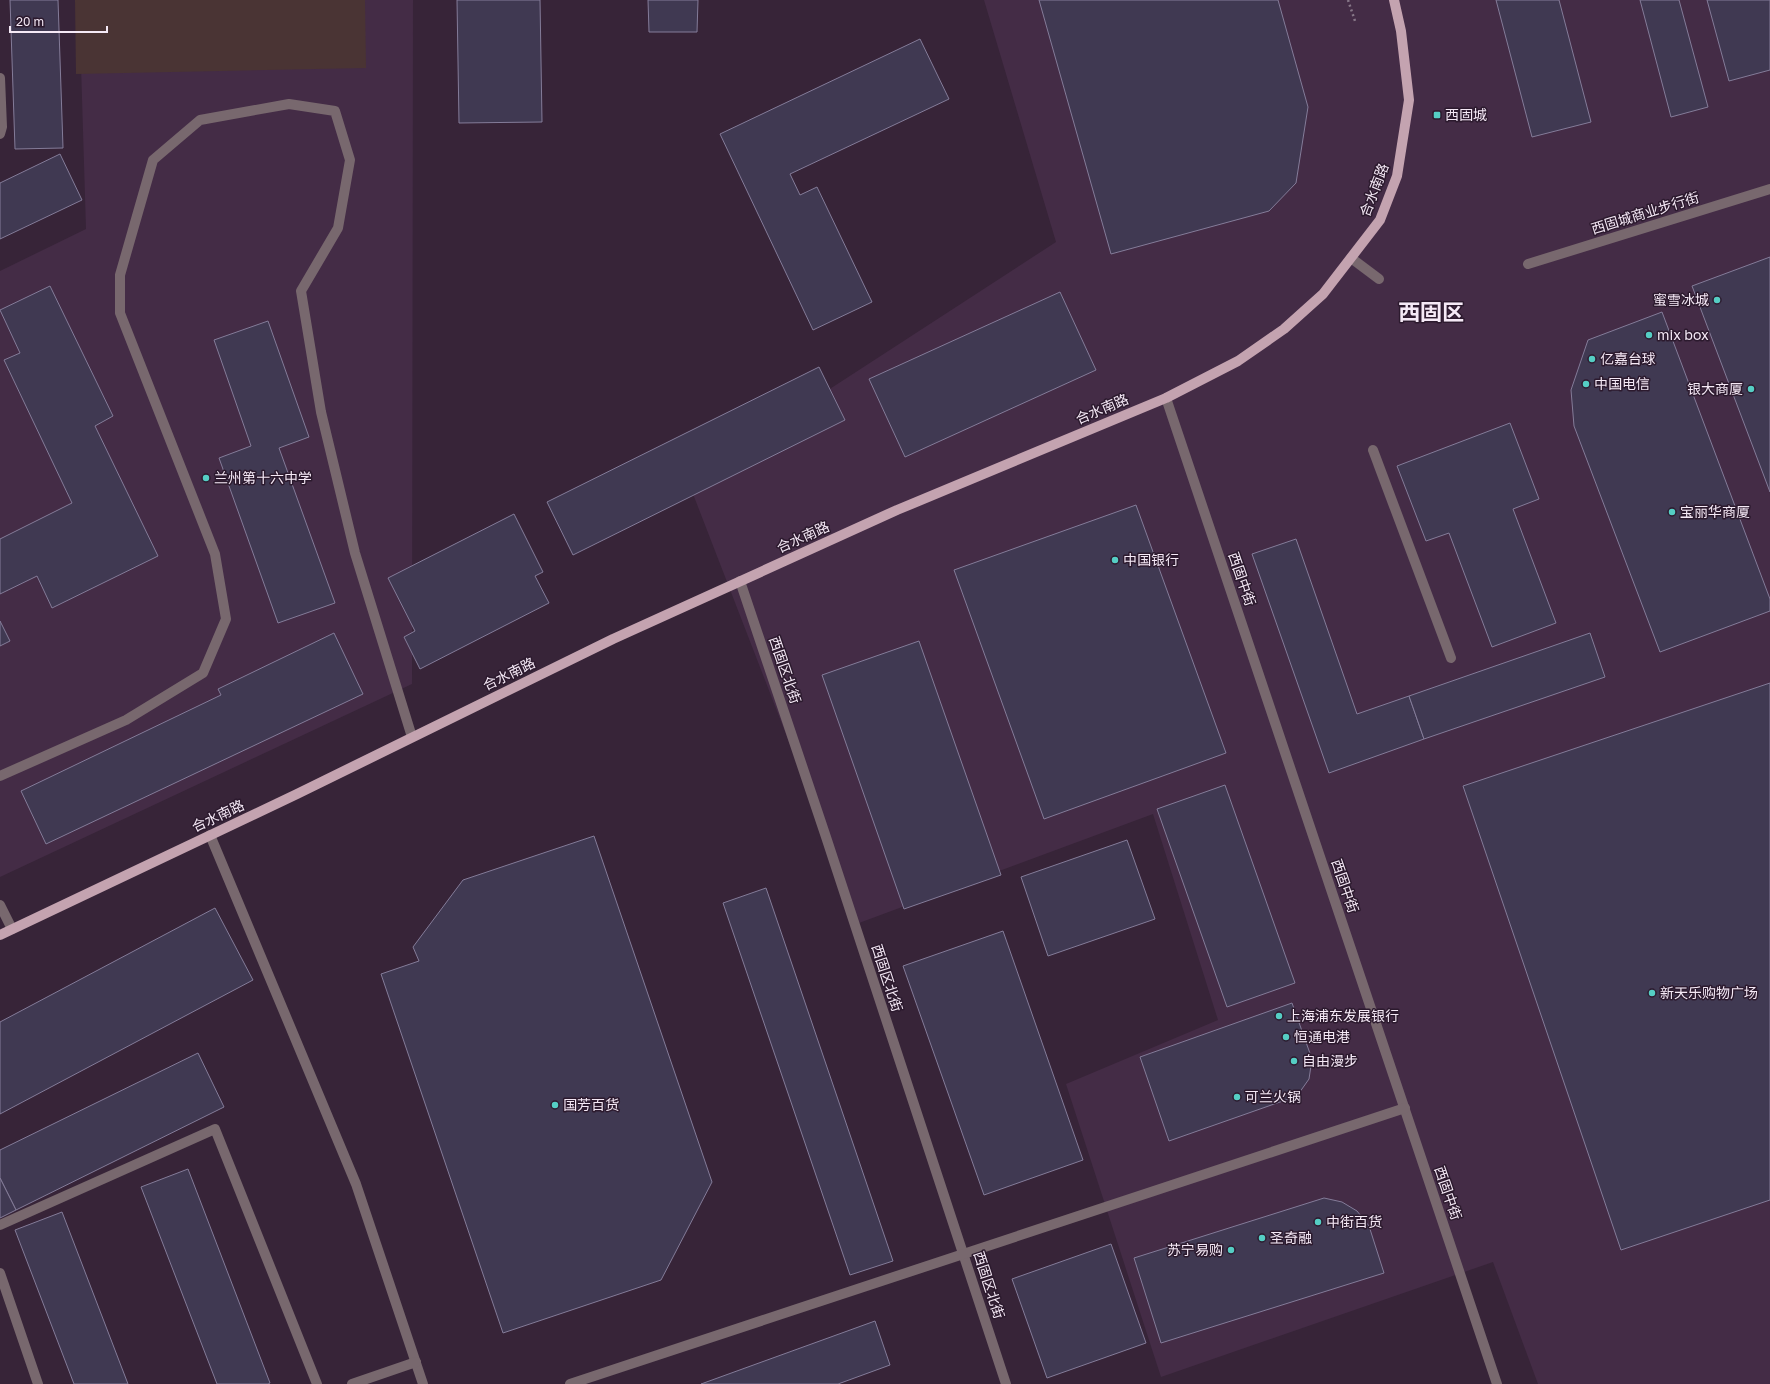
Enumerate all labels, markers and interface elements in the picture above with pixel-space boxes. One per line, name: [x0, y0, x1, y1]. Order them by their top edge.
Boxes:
scale bar: [10, 8, 107, 34]
text: 20 m: [16, 14, 44, 29]
place label: 西固城: [1445, 106, 1487, 123]
marker: 西固城: [1432, 110, 1442, 120]
street label: 合水南路: [1356, 161, 1392, 219]
street label: 西固城商业步行街: [1589, 188, 1701, 237]
place label: 蜜雪冰城: [1653, 291, 1709, 308]
marker: 蜜雪冰城: [1712, 295, 1722, 305]
district label: 西固区: [1398, 298, 1464, 325]
place label: mix box: [1657, 326, 1709, 343]
marker: mix box: [1644, 330, 1654, 340]
place label: 亿嘉台球: [1600, 350, 1656, 367]
marker: 亿嘉台球: [1587, 354, 1597, 364]
place label: 中国电信: [1594, 375, 1650, 392]
marker: 中国电信: [1581, 379, 1591, 389]
place label: 银大商厦: [1687, 380, 1743, 397]
marker: 银大商厦: [1746, 384, 1756, 394]
street label: 合水南路: [1073, 390, 1131, 427]
place label: 兰州第十六中学: [214, 469, 312, 486]
marker: 兰州第十六中学: [201, 473, 211, 483]
place label: 宝丽华商厦: [1680, 503, 1750, 520]
marker: 宝丽华商厦: [1667, 507, 1677, 517]
street label: 合水南路: [774, 517, 832, 556]
street label: 西固中街: [1225, 550, 1260, 608]
place label: 中国银行: [1123, 551, 1179, 568]
marker: 中国银行: [1110, 555, 1120, 565]
street label: 西固区北街: [766, 634, 805, 706]
street label: 合水南路: [480, 654, 538, 693]
street label: 合水南路: [189, 796, 247, 835]
street label: 西固中街: [1328, 857, 1363, 915]
street label: 西固区北街: [869, 942, 906, 1014]
place label: 新天乐购物广场: [1660, 984, 1758, 1001]
marker: 新天乐购物广场: [1647, 988, 1657, 998]
place label: 上海浦东发展银行: [1287, 1007, 1399, 1024]
marker: 上海浦东发展银行: [1274, 1011, 1284, 1021]
place label: 恒通电港: [1294, 1028, 1350, 1045]
marker: 恒通电港: [1281, 1032, 1291, 1042]
place label: 自由漫步: [1302, 1052, 1358, 1069]
marker: 自由漫步: [1289, 1056, 1299, 1066]
place label: 可兰火锅: [1245, 1088, 1301, 1105]
marker: 可兰火锅: [1232, 1092, 1242, 1102]
place label: 国芳百货: [563, 1096, 619, 1113]
marker: 国芳百货: [550, 1100, 560, 1110]
street label: 西固中街: [1431, 1164, 1466, 1222]
place label: 中街百货: [1326, 1213, 1382, 1230]
marker: 中街百货: [1313, 1217, 1323, 1227]
place label: 圣奇融: [1270, 1229, 1312, 1246]
marker: 圣奇融: [1257, 1233, 1267, 1243]
place label: 苏宁易购: [1167, 1241, 1223, 1258]
marker: 苏宁易购: [1226, 1245, 1236, 1255]
street label: 西固区北街: [971, 1249, 1008, 1321]

